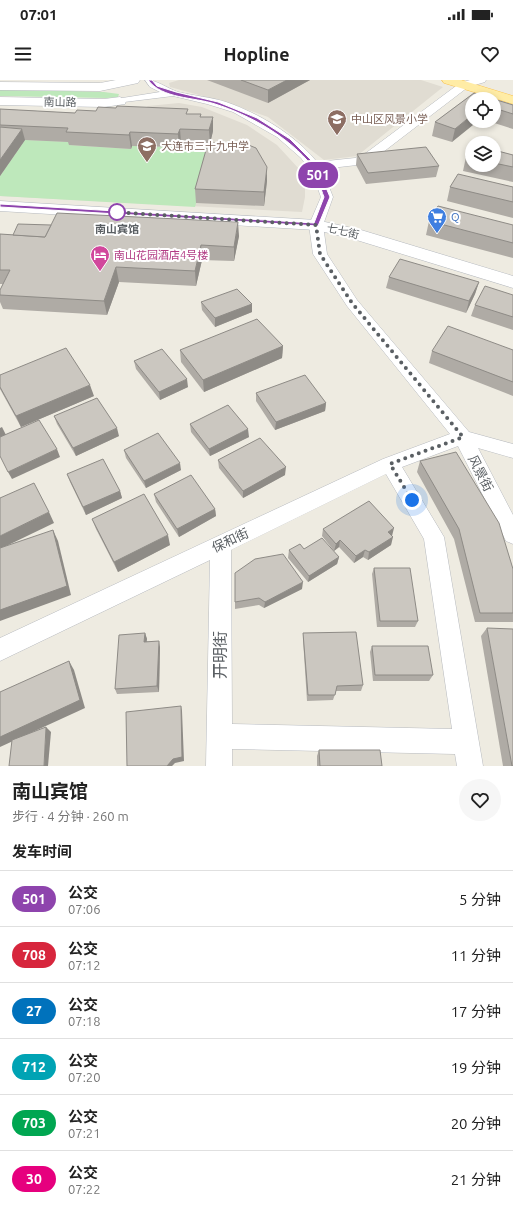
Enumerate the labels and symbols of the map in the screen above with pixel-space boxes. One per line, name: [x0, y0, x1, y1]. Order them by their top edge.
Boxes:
street label: 南山路: [43, 96, 77, 108]
school or university icon: 中山区风景小学: [326, 108, 348, 136]
place label: 中山区风景小学: [351, 113, 428, 125]
school or university icon: 大连市三十九中学: [136, 135, 158, 163]
place label: 大连市三十九中学: [161, 140, 249, 152]
line badge: 501: [295, 162, 341, 188]
marker: 南山宾馆: [108, 203, 126, 221]
supermarket icon: Q: [426, 206, 448, 234]
place label: Q: [451, 211, 460, 223]
street label: 七七街: [326, 221, 360, 241]
place label: 南山宾馆: [95, 223, 139, 235]
hotel icon: 南山花园酒店4号楼: [89, 244, 111, 272]
place label: 南山花园酒店4号楼: [114, 249, 208, 261]
street label: 风景街: [466, 452, 496, 494]
your location: [402, 490, 422, 510]
street label: 保和街: [209, 525, 251, 555]
street label: 开明街: [211, 631, 229, 679]

